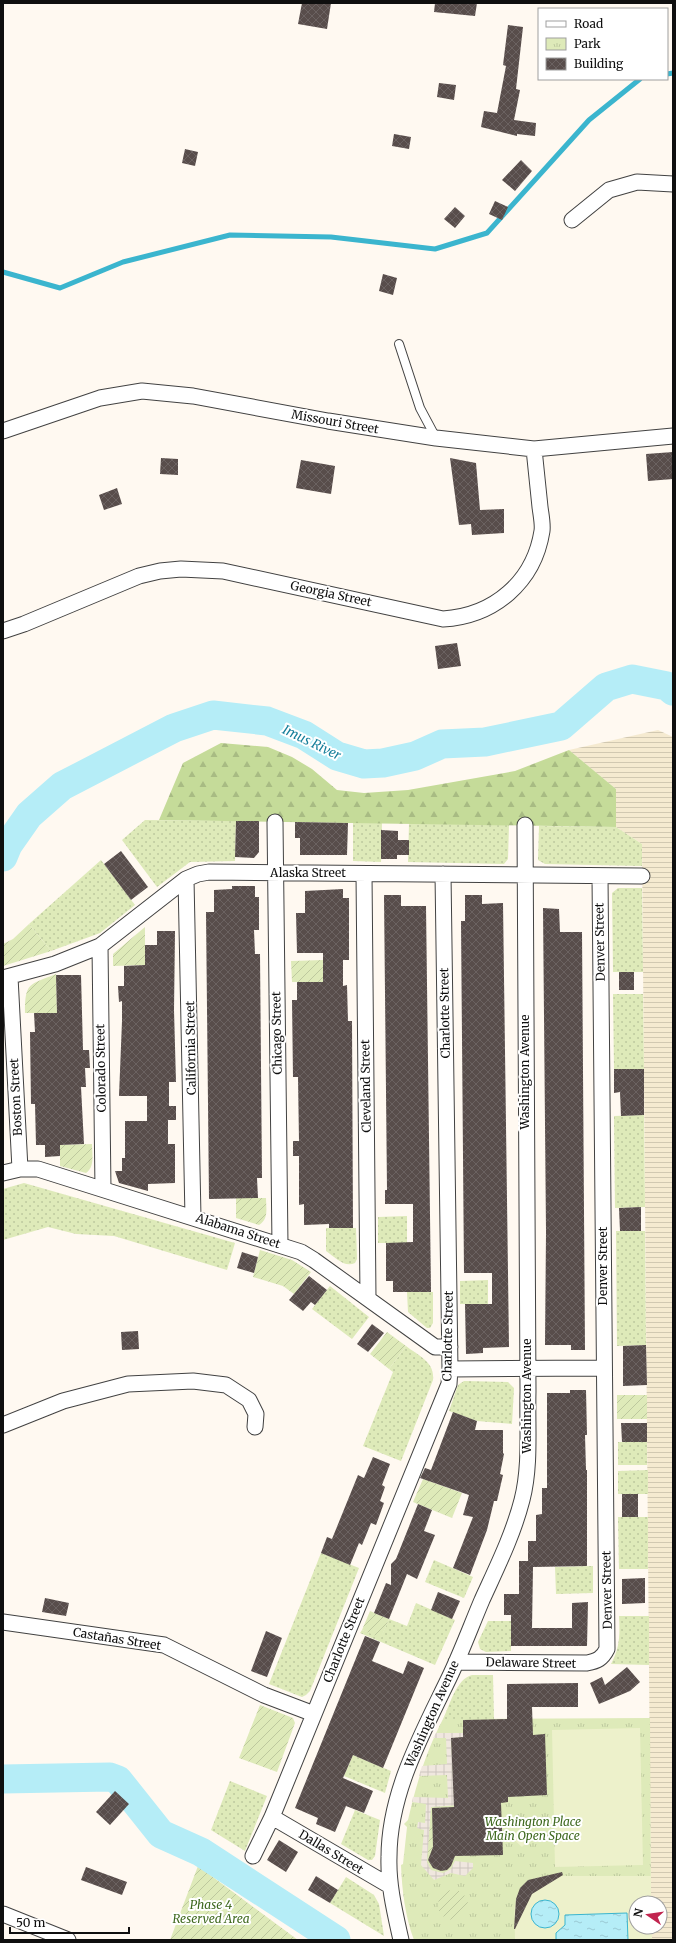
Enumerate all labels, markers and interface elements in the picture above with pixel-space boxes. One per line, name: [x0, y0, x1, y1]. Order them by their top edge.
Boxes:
legend: [538, 8, 668, 80]
text: Road: [574, 16, 603, 31]
text: Park: [574, 36, 601, 51]
text: Building: [574, 56, 624, 71]
street label: Missouri Street: [290, 406, 380, 437]
street label: Georgia Street: [289, 578, 373, 609]
water label: Imus River: [280, 721, 344, 764]
street label: Alaska Street: [269, 865, 346, 880]
street label: Denver Street: [591, 902, 608, 982]
street label: Charlotte Street: [436, 967, 453, 1058]
street label: Chicago Street: [268, 991, 285, 1075]
street label: California Street: [182, 1000, 199, 1095]
street label: Washington Avenue: [517, 1015, 532, 1130]
street label: Colorado Street: [92, 1023, 109, 1112]
street label: Cleveland Street: [357, 1039, 374, 1133]
street label: Boston Street: [6, 1057, 25, 1136]
street label: Alabama Street: [193, 1209, 283, 1251]
street label: Denver Street: [595, 1226, 610, 1305]
street label: Charlotte Street: [439, 1290, 456, 1381]
street label: Washington Avenue: [519, 1339, 534, 1454]
street label: Denver Street: [598, 1550, 615, 1630]
street label: Charlotte Street: [320, 1595, 368, 1685]
street label: Castañas Street: [72, 1624, 162, 1653]
street label: Delaware Street: [486, 1654, 577, 1671]
street label: Washington Avenue: [401, 1658, 462, 1770]
park label: Washington Place Main Open Space: [485, 1814, 581, 1843]
street label: Dallas Street: [296, 1826, 366, 1877]
north arrow: [628, 1895, 668, 1935]
park label: Phase 4 Reserved Area: [172, 1897, 250, 1926]
text: N: [630, 1907, 646, 1919]
scale bar: [10, 1909, 129, 1935]
text: 50 m: [16, 1915, 45, 1930]

